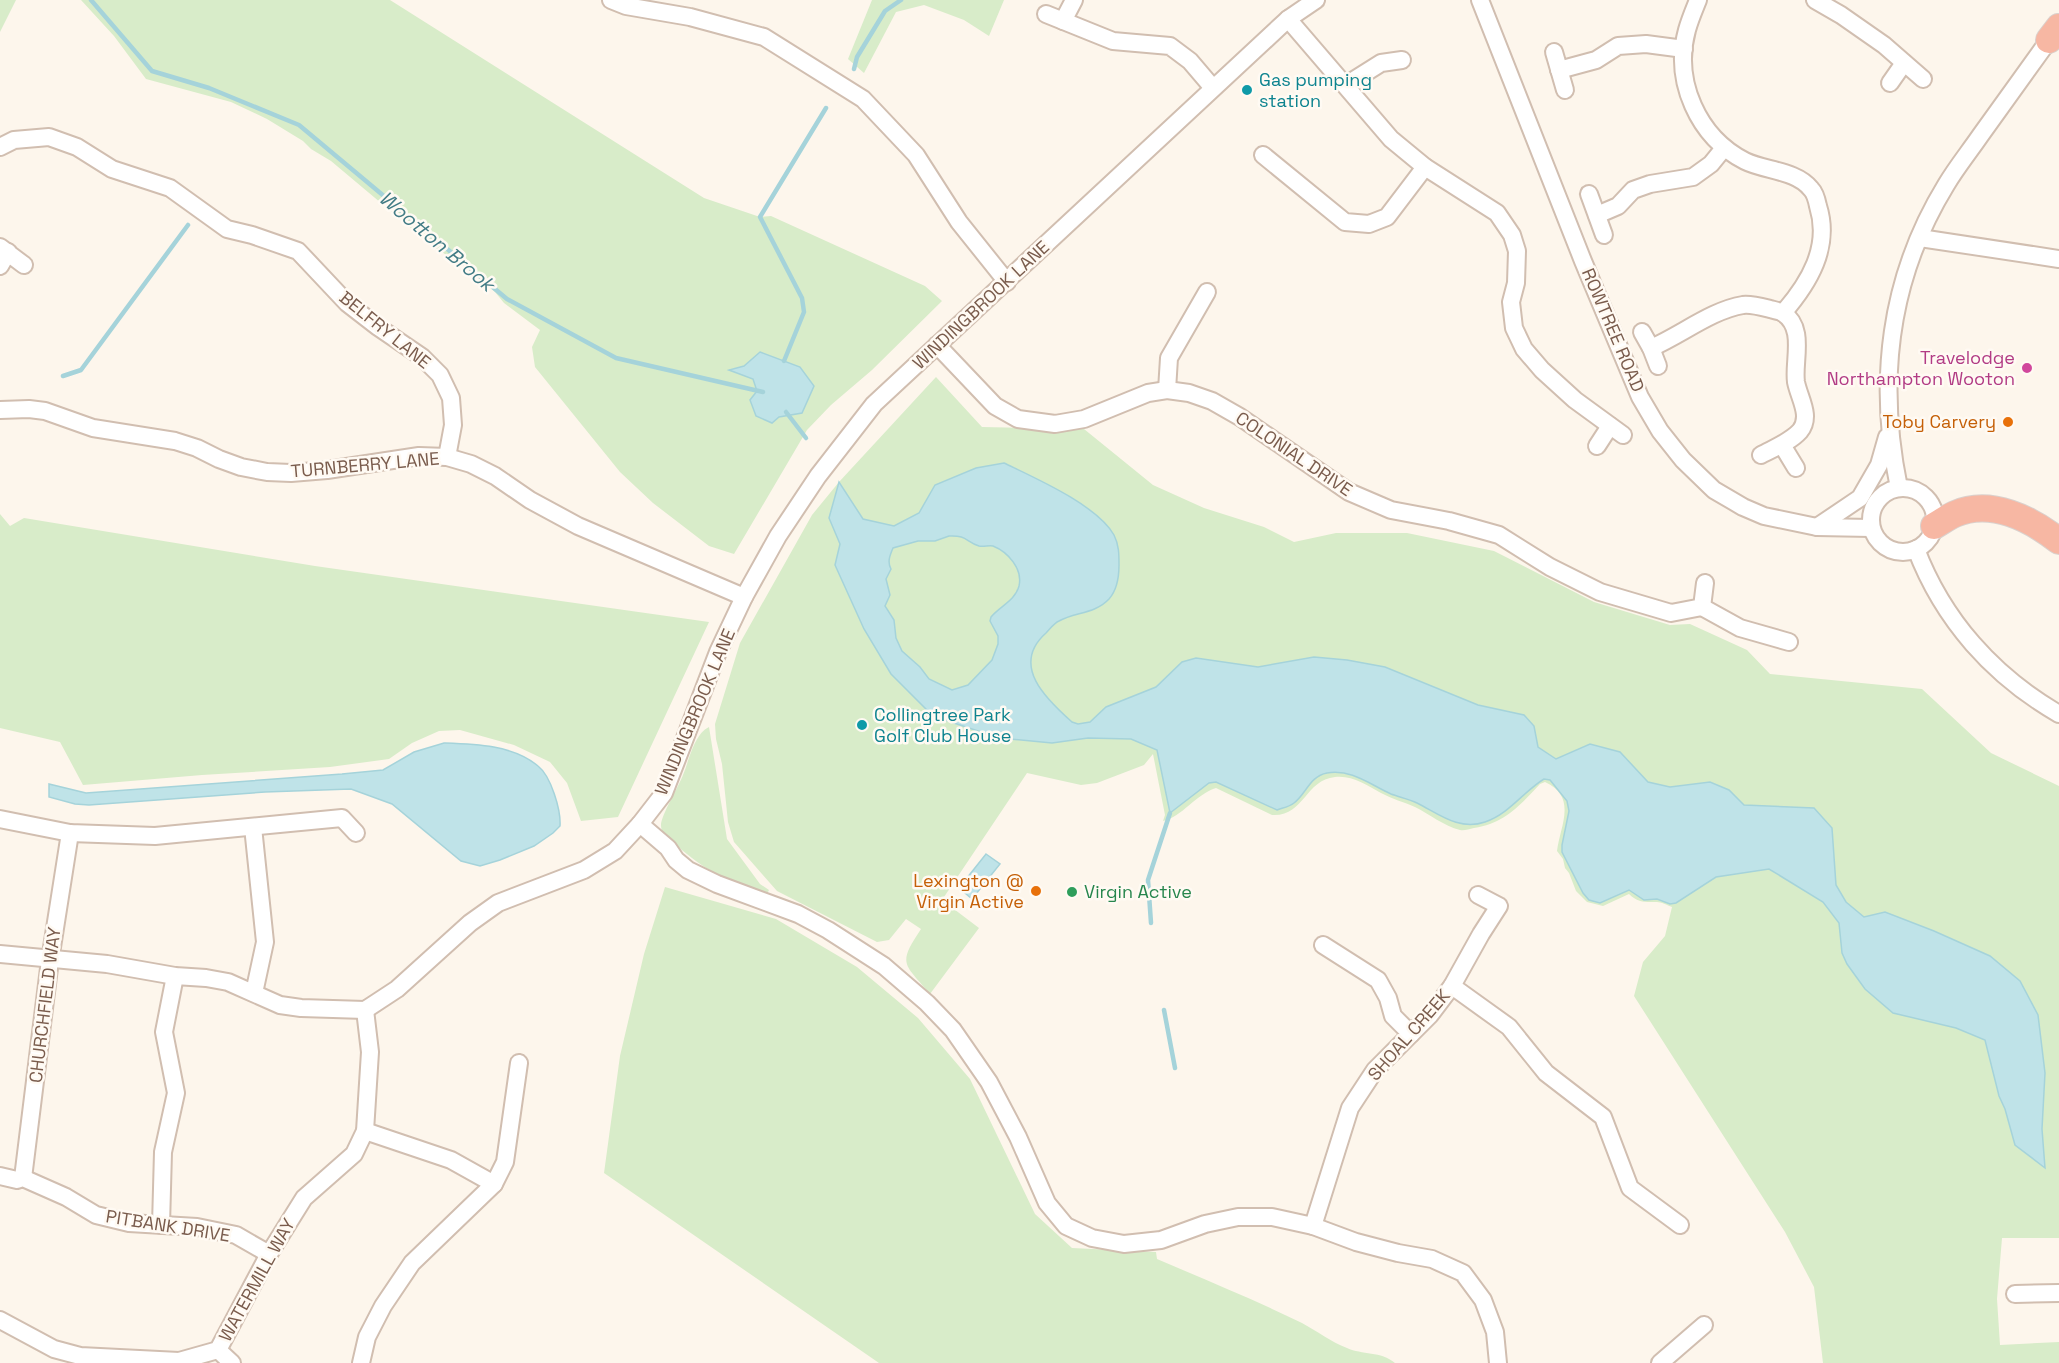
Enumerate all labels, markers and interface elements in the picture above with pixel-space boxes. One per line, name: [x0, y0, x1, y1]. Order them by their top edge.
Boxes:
place label: Gas pumping station: [1259, 68, 1372, 112]
marker: Gas pumping station: [1240, 83, 1254, 97]
water label: Wootton Brook: [374, 185, 502, 298]
street label: WINDINGBROOK LANE: [908, 235, 1054, 374]
street label: ROWTREE ROAD: [1577, 264, 1650, 395]
street label: BELFRY LANE: [335, 286, 436, 374]
place label: Travelodge Northampton Wooton: [1827, 346, 2015, 390]
marker: Travelodge Northampton Wooton: [2020, 361, 2034, 375]
street label: COLONIAL DRIVE: [1232, 406, 1357, 501]
place label: Toby Carvery: [1882, 410, 1996, 433]
marker: Toby Carvery: [2001, 415, 2015, 429]
street label: TURNBERRY LANE: [290, 447, 440, 482]
street label: WINDINGBROOK LANE: [649, 625, 740, 798]
place label: Collingtree Park Golf Club House: [874, 703, 1011, 747]
marker: Collingtree Park Golf Club House: [855, 718, 869, 732]
place label: Lexington @ Virgin Active: [913, 869, 1024, 913]
place label: Virgin Active: [1084, 880, 1192, 903]
marker: Lexington @ Virgin Active: [1029, 884, 1043, 898]
marker: Virgin Active: [1065, 885, 1079, 899]
street label: CHURCHFIELD WAY: [24, 926, 65, 1084]
street label: SHOAL CREEK: [1362, 984, 1455, 1085]
street label: PITBANK DRIVE: [104, 1204, 232, 1247]
street label: WATERMILL WAY: [213, 1214, 300, 1345]

